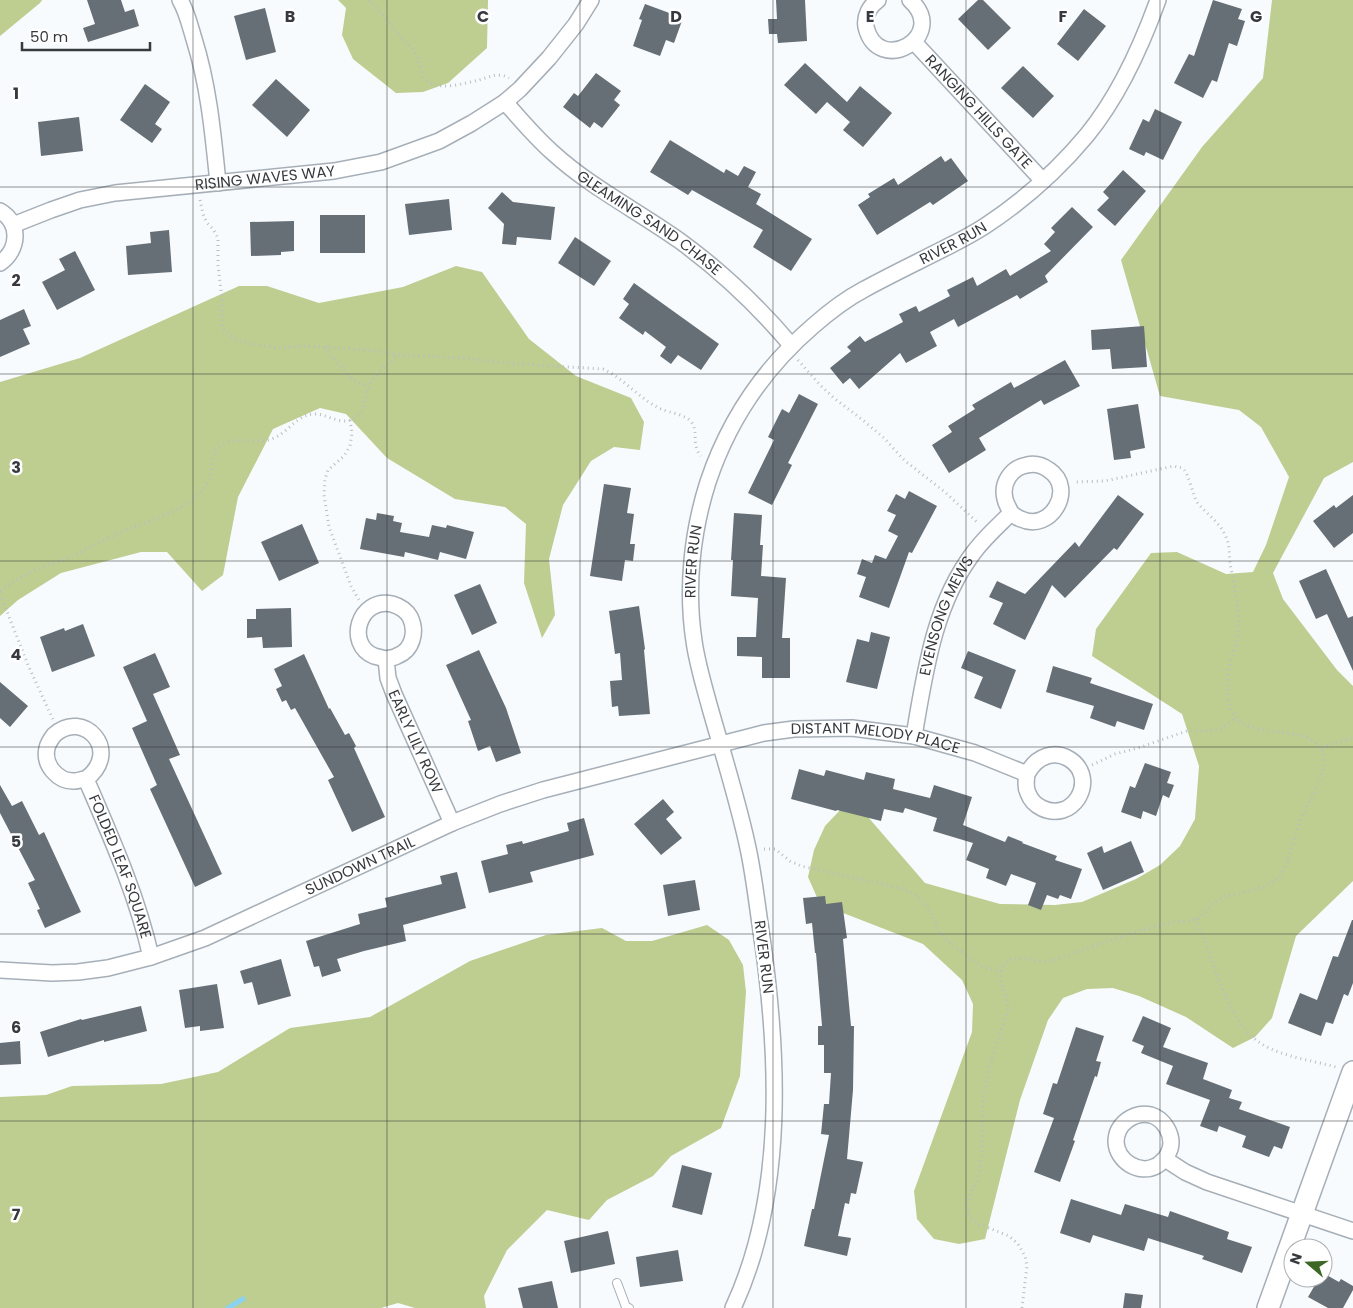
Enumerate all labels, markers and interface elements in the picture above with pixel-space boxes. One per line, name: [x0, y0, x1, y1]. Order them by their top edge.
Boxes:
text: B: [285, 5, 295, 28]
text: C: [477, 5, 489, 28]
text: D: [670, 5, 682, 28]
text: E: [866, 5, 874, 28]
text: F: [1059, 5, 1068, 28]
text: G: [1250, 5, 1262, 28]
scale bar: [22, 20, 150, 52]
text: 50 m: [30, 26, 68, 47]
street label: RANGING HILLS GATE: [921, 50, 1037, 173]
text: 1: [13, 82, 19, 105]
street label: RISING WAVES WAY: [194, 160, 336, 195]
street label: GLEAMING SAND CHASE: [573, 165, 726, 280]
street label: RIVER RUN: [916, 216, 991, 269]
text: 2: [11, 269, 21, 292]
text: 3: [11, 456, 21, 479]
street label: RIVER RUN: [679, 523, 707, 598]
street label: EVENSONG MEWS: [914, 552, 978, 677]
text: 4: [11, 643, 22, 666]
street label: EARLY LILY ROW: [383, 686, 448, 797]
street label: DISTANT MELODY PLACE: [791, 717, 962, 758]
street label: FOLDED LEAF SQUARE: [84, 791, 157, 941]
text: 5: [11, 830, 21, 853]
street label: SUNDOWN TRAIL: [302, 831, 419, 900]
street label: RIVER RUN: [750, 919, 779, 995]
text: 6: [11, 1016, 21, 1039]
text: 7: [12, 1203, 21, 1226]
north arrow: [1283, 1238, 1333, 1288]
text: N: [1285, 1251, 1307, 1267]

